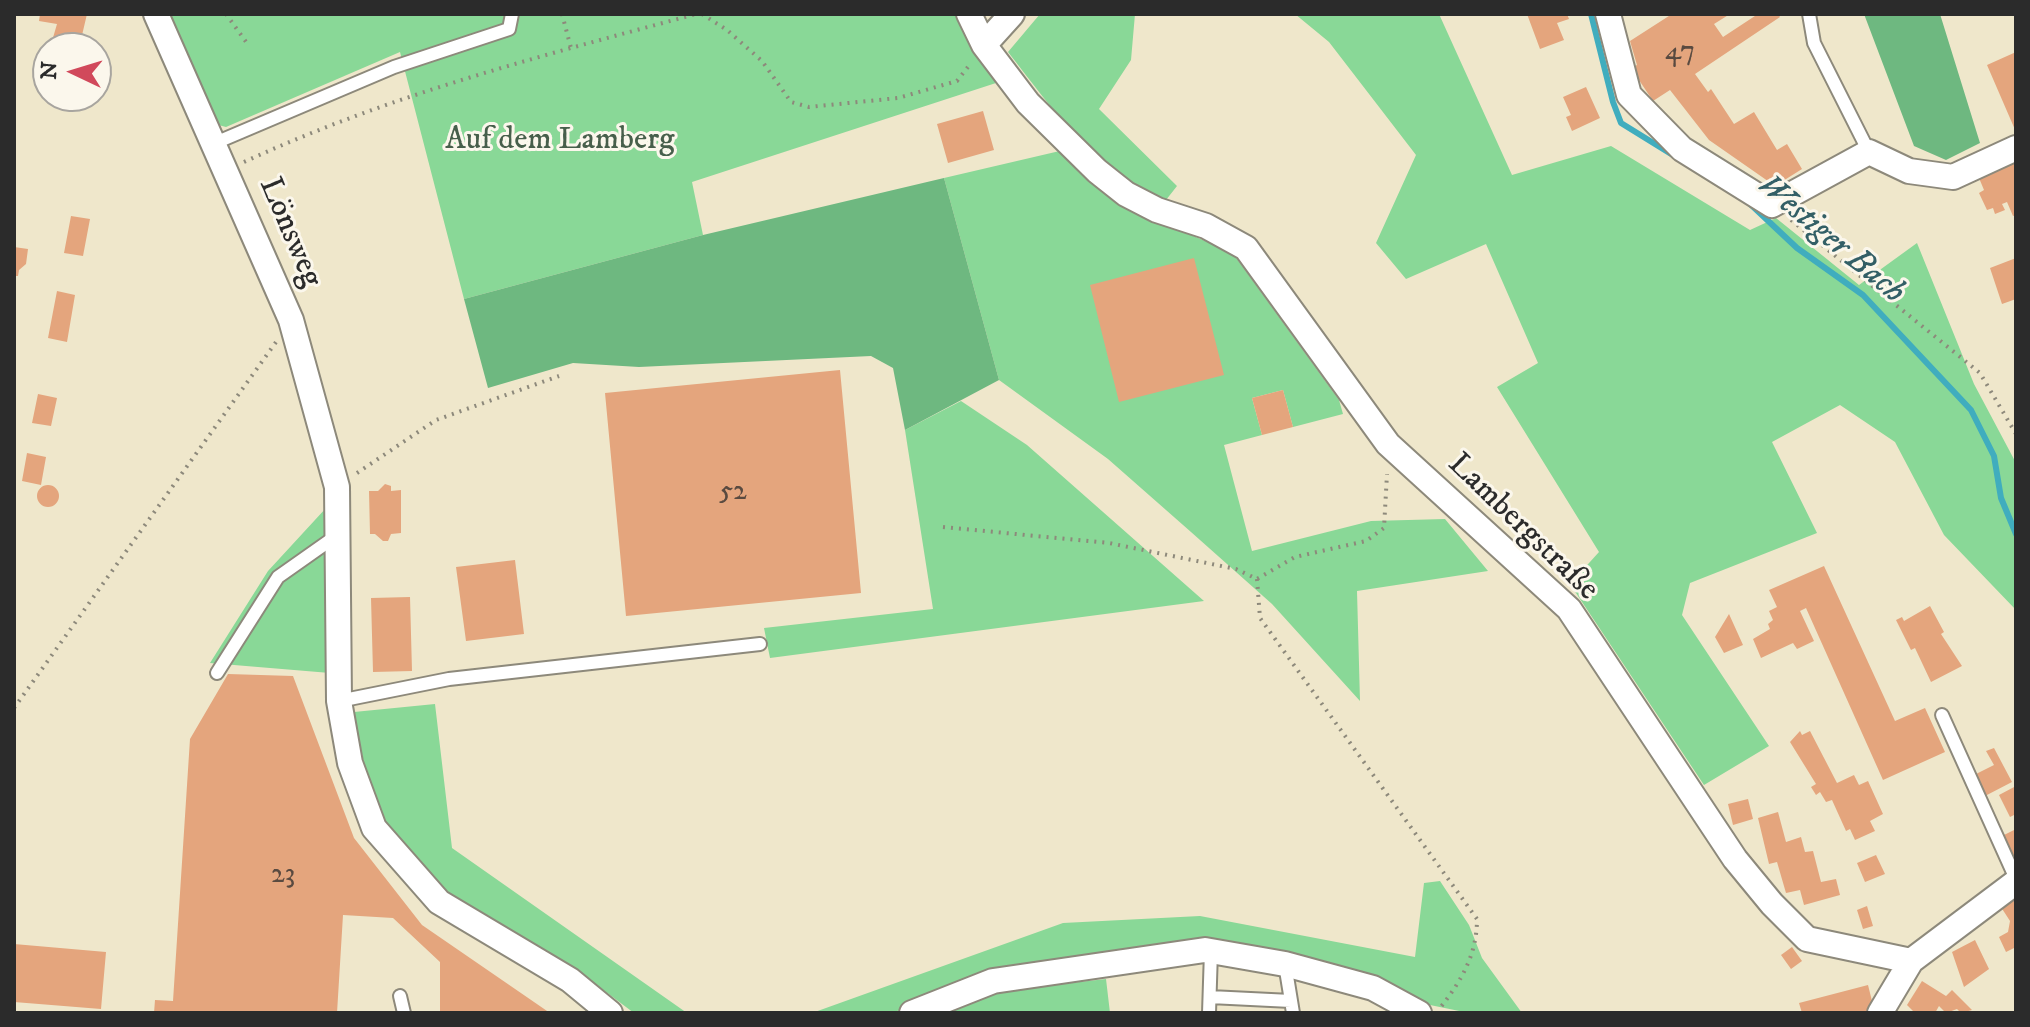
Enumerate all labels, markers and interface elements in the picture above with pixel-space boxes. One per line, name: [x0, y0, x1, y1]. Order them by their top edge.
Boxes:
north arrow: [32, 32, 112, 112]
house number: 47: [1665, 36, 1695, 70]
text: N: [35, 60, 64, 80]
park label: Auf dem Lamberg: [445, 122, 675, 160]
water label: Westiger Bach: [1748, 166, 1912, 314]
street label: Lönsweg: [249, 172, 329, 294]
street label: Lambergstraße: [1438, 446, 1606, 610]
house number: 52: [719, 476, 747, 510]
house number: 23: [271, 859, 295, 893]

